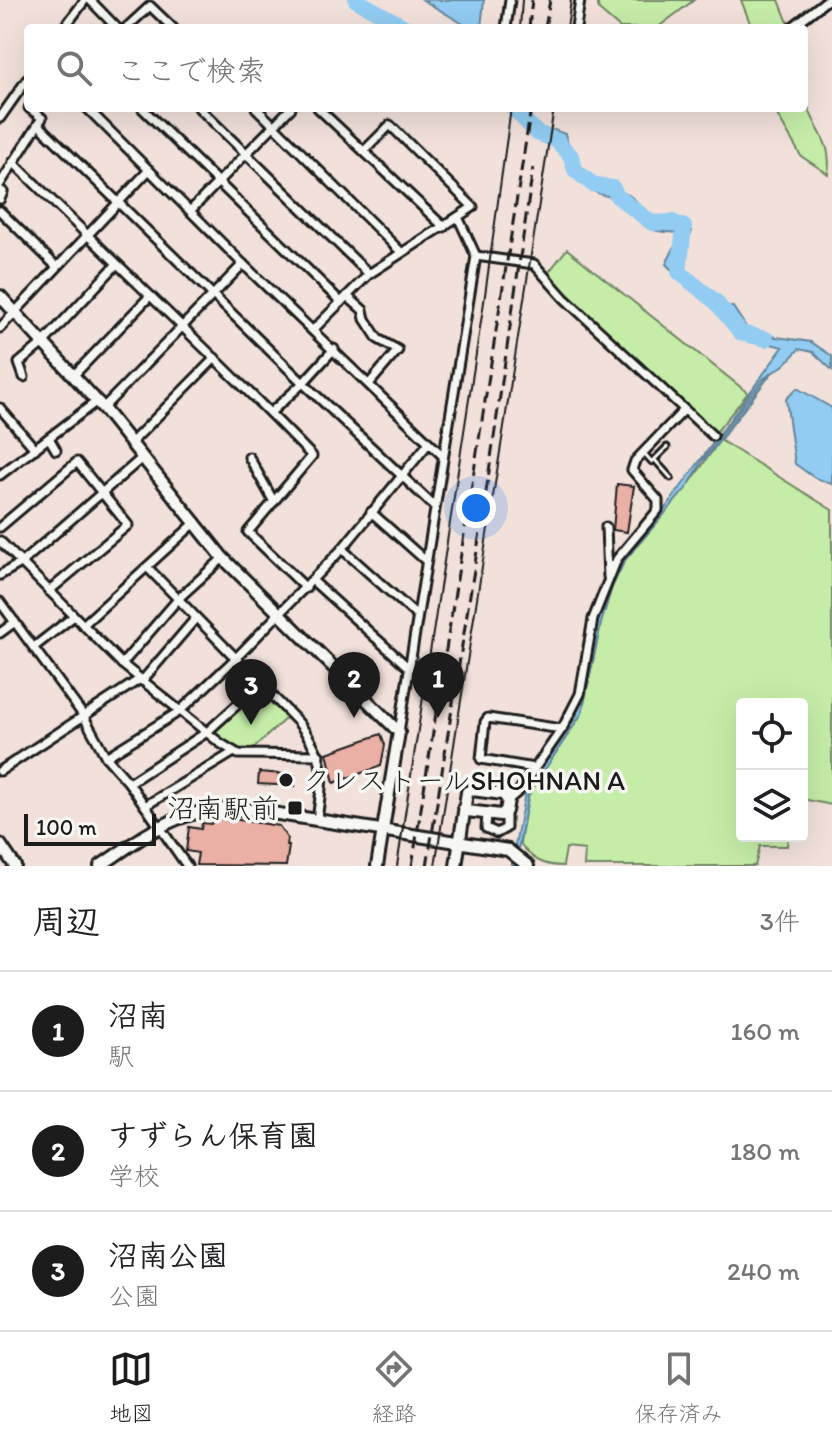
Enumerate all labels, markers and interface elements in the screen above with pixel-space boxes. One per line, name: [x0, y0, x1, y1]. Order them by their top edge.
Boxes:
search box: [24, 24, 808, 112]
icon: search: [52, 46, 96, 90]
text: ここで検索: [116, 52, 266, 89]
your location: [456, 488, 496, 528]
pin: 2: [328, 652, 380, 718]
pin: 1: [412, 652, 464, 718]
pin: 3: [225, 659, 277, 725]
map controls: [736, 698, 808, 842]
button: locate: [736, 698, 808, 770]
place label: クレストールSHOHNAN A: [302, 763, 625, 797]
button: layers: [736, 770, 808, 842]
marker: クレストールSHOHNAN A: [277, 771, 295, 789]
place label: 沼南駅前: [167, 791, 279, 825]
marker: 沼南駅前: [286, 799, 304, 817]
scale bar: [24, 810, 156, 846]
text: 100 m: [36, 814, 97, 841]
text: 周辺: [32, 901, 100, 942]
text: 3件: [760, 905, 800, 937]
text: 沼南: [108, 997, 168, 1034]
text: 1: [52, 1015, 64, 1047]
text: 160 m: [730, 1015, 800, 1047]
text: 駅: [108, 1040, 134, 1072]
text: すずらん保育園: [108, 1117, 318, 1154]
text: 2: [51, 1135, 65, 1167]
text: 180 m: [730, 1135, 800, 1167]
text: 学校: [108, 1160, 160, 1192]
text: 沼南公園: [108, 1237, 228, 1274]
text: 3: [51, 1255, 65, 1287]
text: 240 m: [727, 1255, 800, 1287]
text: 公園: [108, 1280, 160, 1312]
tab: 地図: [109, 1347, 153, 1427]
tab: 経路: [372, 1347, 416, 1427]
tab: 保存済み: [635, 1347, 723, 1427]

